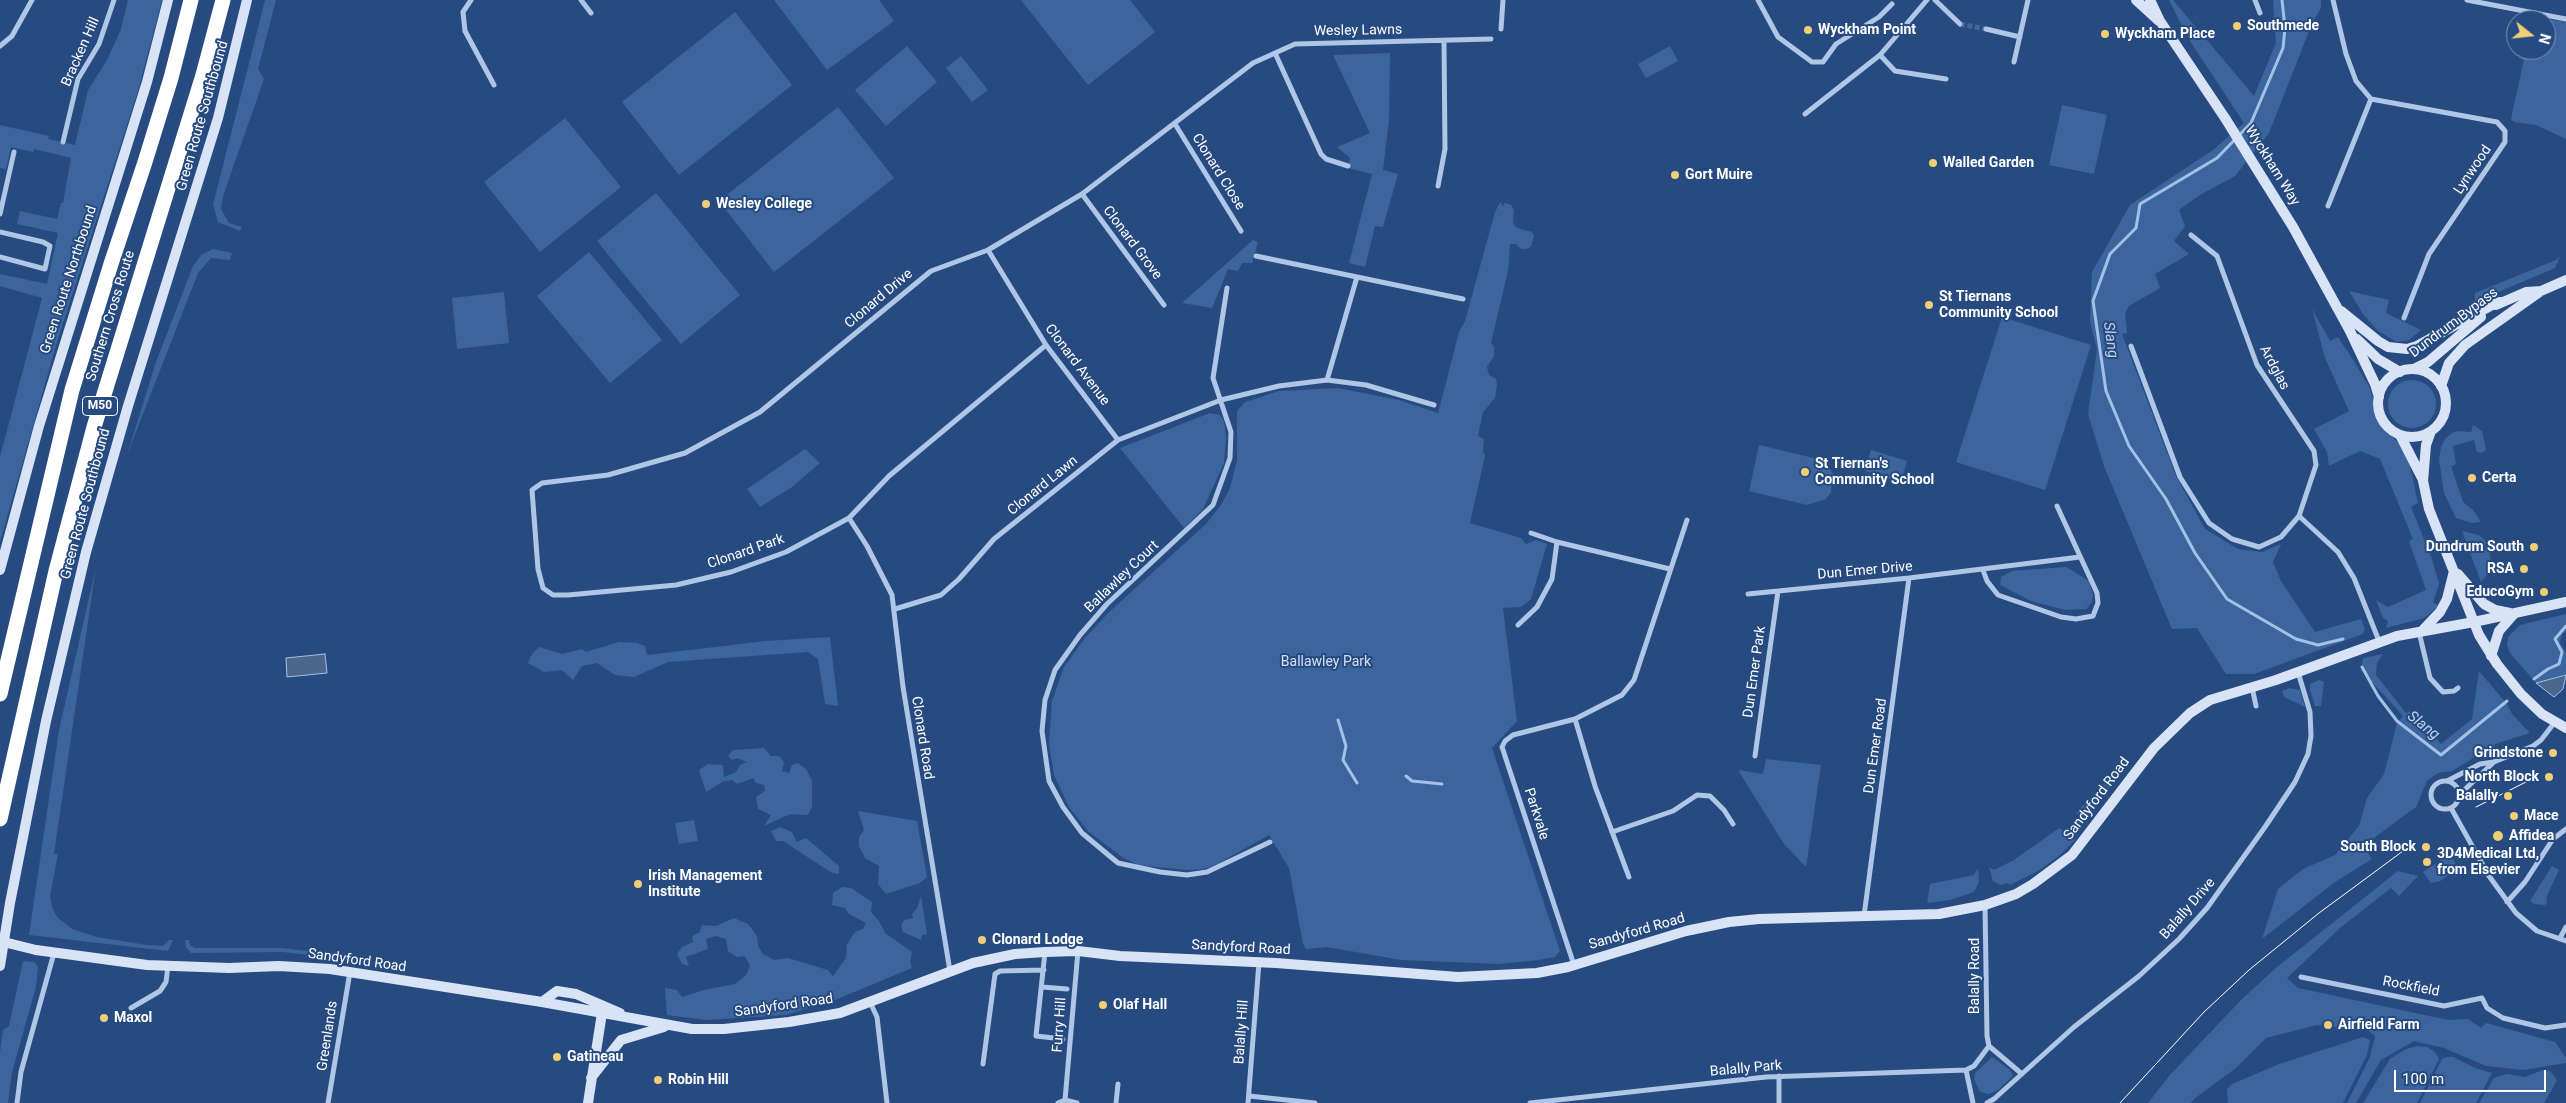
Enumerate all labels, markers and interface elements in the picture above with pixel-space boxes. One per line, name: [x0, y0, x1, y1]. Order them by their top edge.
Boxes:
north arrow: [2506, 10, 2556, 60]
street label: Bracken Hill: [58, 15, 104, 89]
place label: Southmede: [2247, 18, 2319, 34]
marker: Southmede: [2231, 20, 2243, 32]
street label: Wesley Lawns: [1314, 22, 1402, 40]
place label: Wyckham Point: [1818, 22, 1916, 38]
marker: Wyckham Point: [1802, 24, 1814, 36]
place label: Wyckham Place: [2115, 26, 2215, 42]
marker: Wyckham Place: [2099, 28, 2111, 40]
text: N: [2535, 32, 2554, 46]
street label: Green Route Southbound: [173, 39, 233, 193]
street label: Wyckham Way: [2241, 123, 2303, 209]
street label: Clonard Close: [1188, 131, 1248, 213]
street label: Lynwood: [2451, 142, 2495, 198]
place label: Walled Garden: [1943, 155, 2034, 171]
marker: Walled Garden: [1927, 157, 1939, 169]
place label: Gort Muire: [1685, 167, 1752, 183]
marker: Gort Muire: [1669, 169, 1681, 181]
place label: Wesley College: [716, 196, 812, 212]
marker: Wesley College: [700, 198, 712, 210]
street label: Clonard Grove: [1099, 203, 1165, 283]
street label: Green Route Northbound: [37, 204, 101, 356]
street label: Southern Cross Route: [83, 249, 139, 383]
street label: Clonard Drive: [842, 266, 916, 332]
street label: Dundrum Bypass: [2407, 284, 2501, 362]
place label: St Tiernans Community School: [1939, 289, 2058, 322]
marker: St Tiernans Community School: [1923, 299, 1935, 311]
street label: Clonard Avenue: [1041, 321, 1113, 409]
water label: Slang: [2099, 321, 2121, 359]
street label: Ardglas: [2255, 343, 2293, 393]
road number: M50: [82, 396, 118, 416]
street label: Green Route Southbound: [58, 427, 114, 581]
street label: Clonard Lawn: [1005, 453, 1081, 519]
place label: St Tiernan's Community School: [1815, 456, 1934, 488]
marker: St Tiernan's Community School: [1799, 466, 1811, 478]
place label: Certa: [2482, 470, 2516, 486]
marker: Certa: [2466, 472, 2478, 484]
street label: Clonard Park: [705, 531, 787, 573]
street label: Ballawley Court: [1081, 537, 1163, 617]
place label: Dundrum South: [2426, 539, 2524, 555]
marker: Dundrum South: [2528, 541, 2540, 553]
street label: Dun Emer Drive: [1817, 558, 1913, 584]
place label: RSA: [2487, 561, 2514, 577]
marker: RSA: [2518, 563, 2530, 575]
place label: EducoGym: [2467, 584, 2534, 600]
marker: EducoGym: [2538, 586, 2550, 598]
street label: Dun Emer Park: [1740, 625, 1770, 719]
park label: Ballawley Park: [1281, 654, 1371, 670]
street label: Clonard Road: [907, 695, 937, 781]
street label: Dun Emer Road: [1861, 697, 1891, 795]
water label: Slang: [2403, 708, 2443, 744]
place label: Grindstone: [2474, 745, 2543, 761]
marker: Grindstone: [2547, 747, 2559, 759]
street label: Sandyford Road: [2060, 754, 2134, 844]
place label: North Block: [2464, 769, 2539, 785]
marker: North Block: [2543, 771, 2555, 783]
street label: Parkvale: [1520, 786, 1552, 842]
place label: Balally: [2456, 788, 2498, 804]
marker: Balally: [2502, 790, 2514, 802]
place label: Mace: [2524, 808, 2559, 824]
marker: Mace: [2508, 810, 2520, 822]
place label: Affidea: [2509, 828, 2554, 844]
marker: Affidea: [2491, 829, 2505, 843]
place label: South Block: [2340, 839, 2416, 855]
marker: South Block: [2420, 841, 2432, 853]
place label: 3D4Medical Ltd, from Elsevier: [2437, 846, 2539, 879]
marker: 3D4Medical Ltd, from Elsevier: [2421, 856, 2433, 868]
place label: Irish Management Institute: [648, 868, 762, 900]
street label: Balally Drive: [2157, 875, 2219, 943]
marker: Irish Management Institute: [632, 878, 644, 890]
street label: Sandyford Road: [1587, 910, 1687, 954]
place label: Clonard Lodge: [992, 932, 1083, 948]
marker: Clonard Lodge: [976, 934, 988, 946]
street label: Sandyford Road: [1191, 937, 1291, 959]
street label: Balally Road: [1967, 938, 1983, 1014]
street label: Sandyford Road: [307, 946, 407, 976]
street label: Rockfield: [2381, 973, 2441, 1001]
street label: Sandyford Road: [734, 991, 834, 1021]
street label: Furry Hill: [1050, 997, 1070, 1053]
place label: Olaf Hall: [1113, 997, 1167, 1013]
marker: Olaf Hall: [1097, 999, 1109, 1011]
street label: Balally Hill: [1231, 999, 1253, 1065]
street label: Greenlands: [314, 1000, 342, 1072]
place label: Maxol: [114, 1010, 152, 1026]
marker: Maxol: [98, 1012, 110, 1024]
place label: Airfield Farm: [2338, 1017, 2420, 1033]
marker: Airfield Farm: [2322, 1019, 2334, 1031]
place label: Gatineau: [567, 1049, 623, 1065]
marker: Gatineau: [551, 1051, 563, 1063]
street label: Balally Park: [1709, 1057, 1783, 1081]
scale bar: [2396, 1060, 2548, 1092]
text: 100 m: [2402, 1070, 2444, 1088]
place label: Robin Hill: [668, 1072, 729, 1088]
marker: Robin Hill: [652, 1074, 664, 1086]

